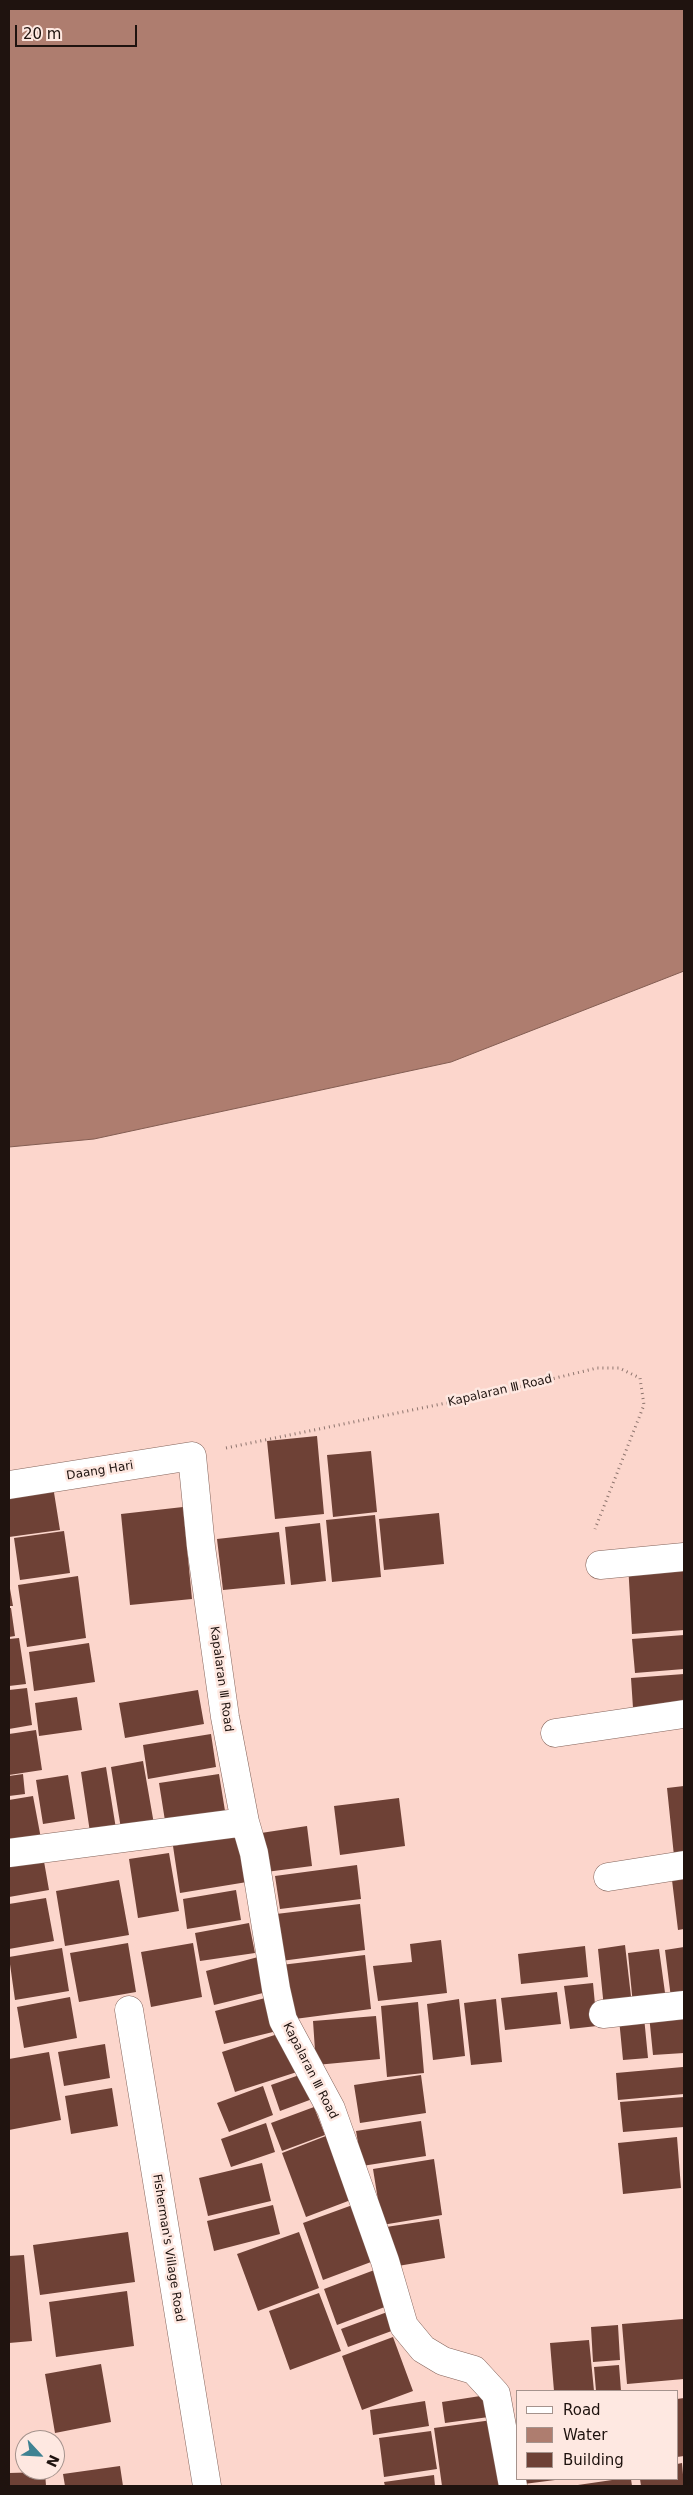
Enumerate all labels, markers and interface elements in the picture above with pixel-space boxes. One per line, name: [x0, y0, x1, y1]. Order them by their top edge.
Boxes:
scale bar: [18, 15, 140, 47]
text: 20 m: [23, 25, 61, 43]
street label: Kapalaran Ⅲ Road: [446, 1372, 554, 1410]
street label: Daang Hari: [65, 1459, 135, 1483]
street label: Kapalaran Ⅲ Road: [206, 1625, 236, 1733]
street label: Kapalaran Ⅲ Road: [279, 2020, 341, 2122]
street label: Fisherman's Village Road: [149, 2173, 187, 2323]
legend: [516, 2390, 678, 2480]
text: Road: [563, 2401, 601, 2419]
text: Water: [563, 2426, 607, 2444]
north arrow: [15, 2430, 65, 2480]
text: Building: [563, 2451, 624, 2469]
text: N: [43, 2452, 62, 2470]

